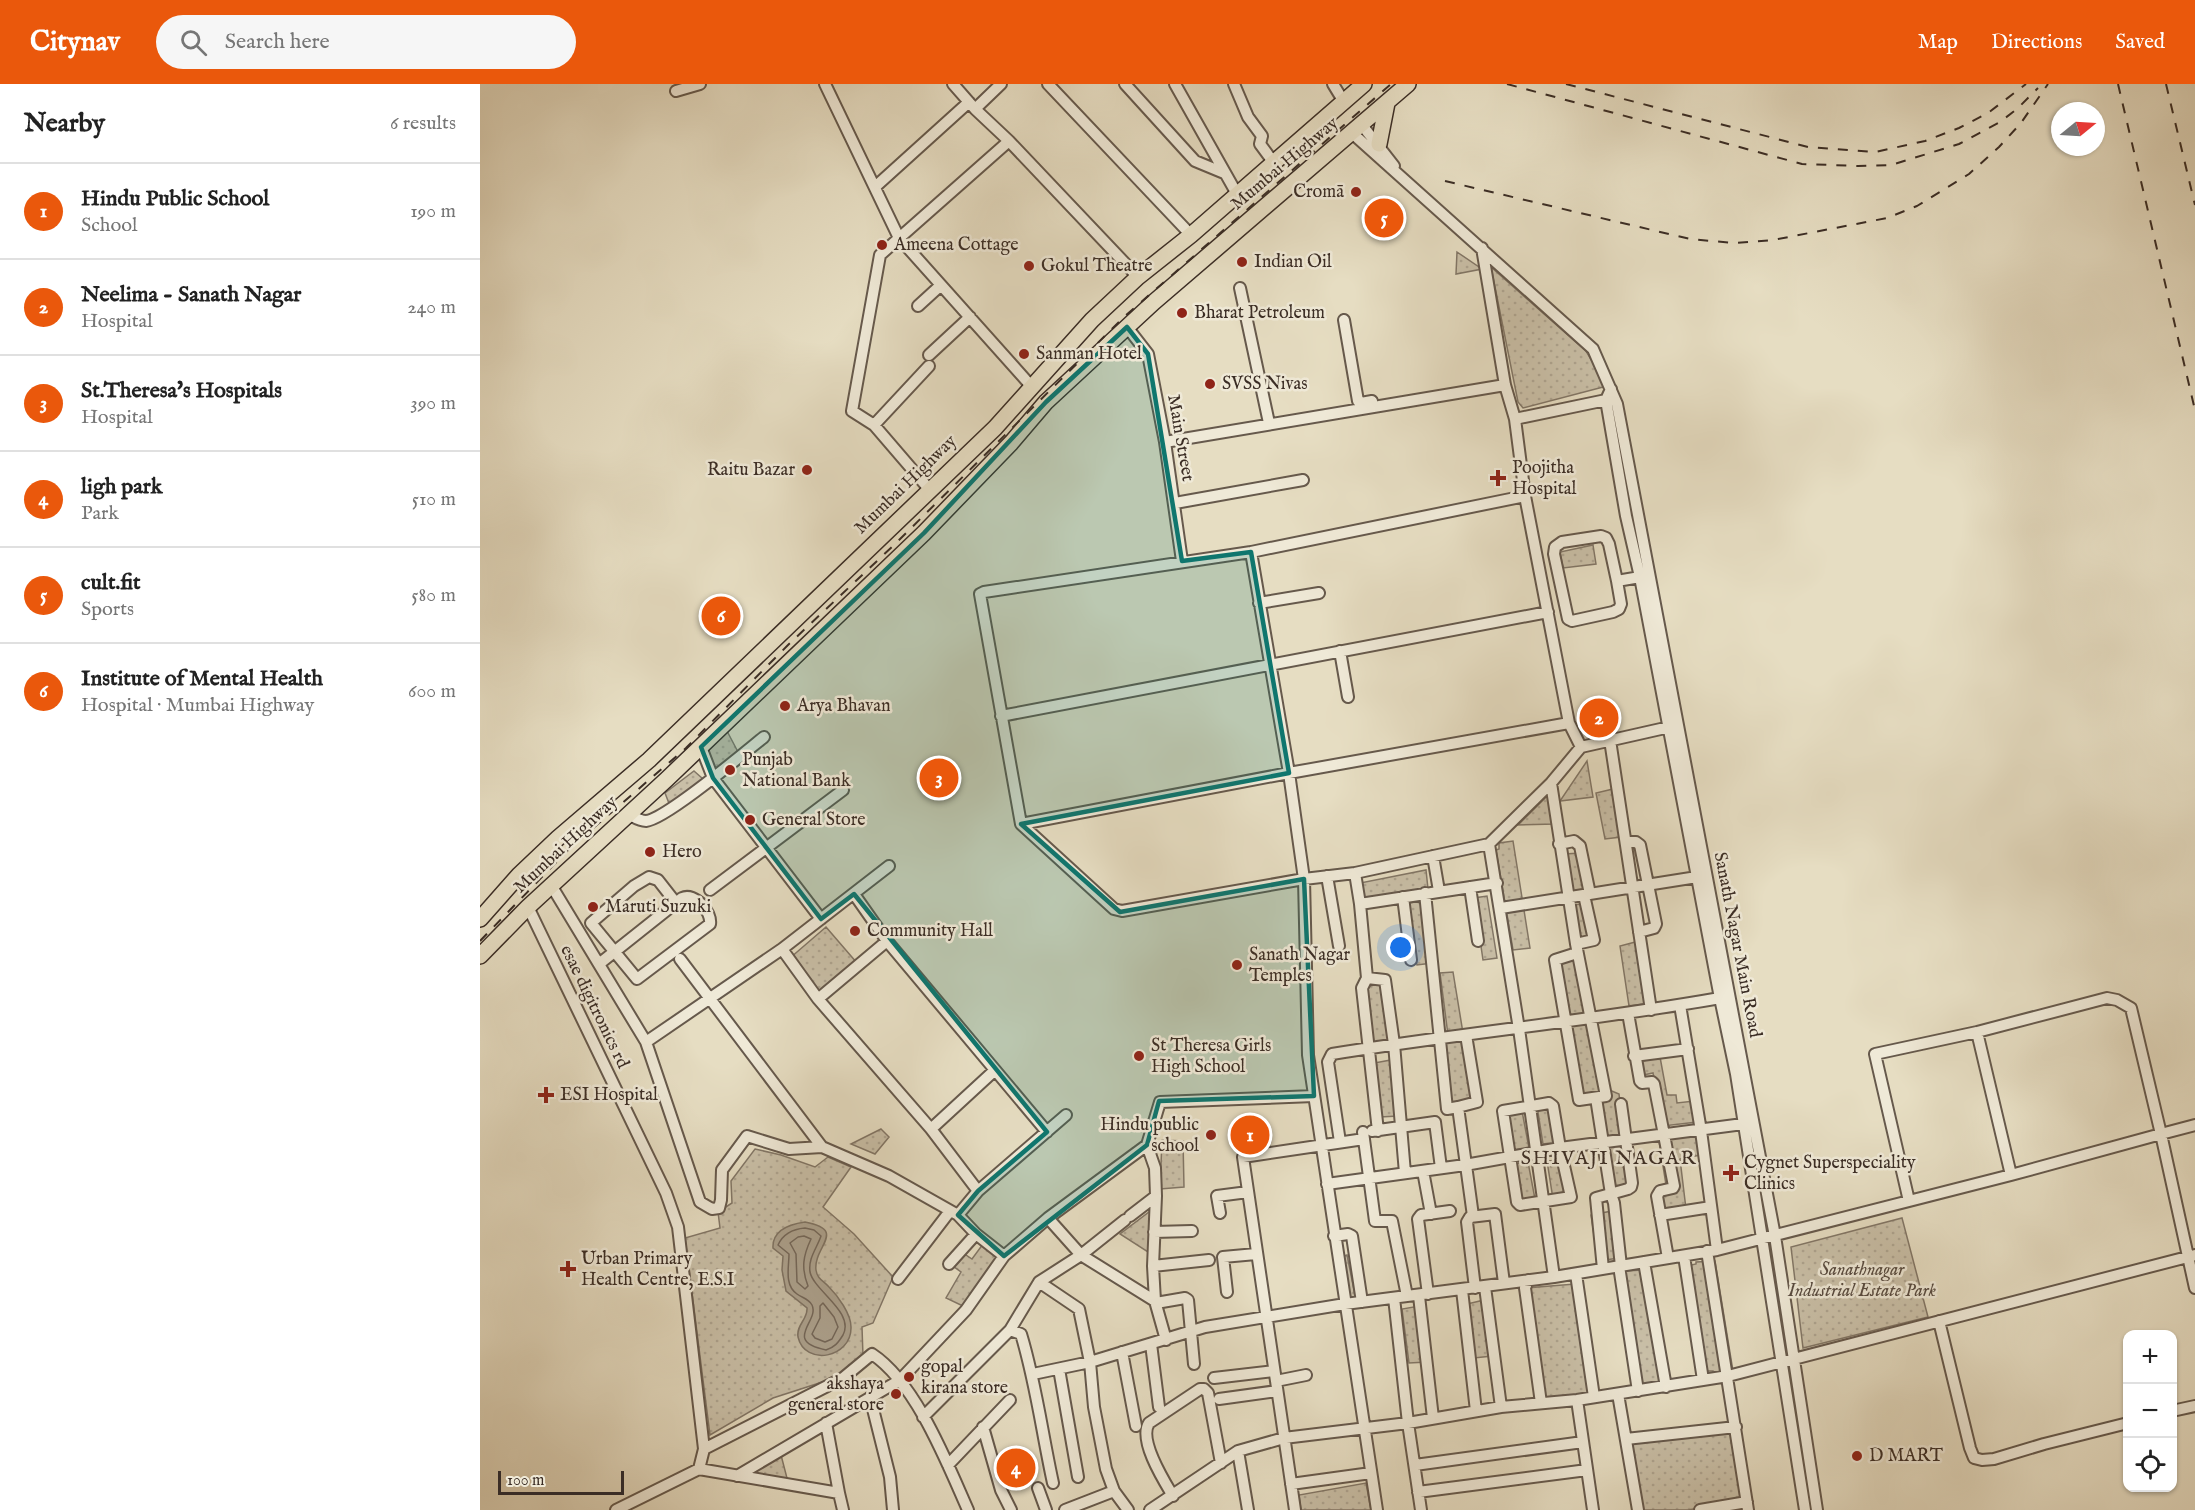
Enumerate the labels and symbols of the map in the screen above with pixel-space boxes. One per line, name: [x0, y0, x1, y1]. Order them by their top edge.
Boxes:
north arrow: [2051, 102, 2105, 156]
street label: Mumbai Highway: [1226, 112, 1344, 216]
place label: Cromā: [1293, 181, 1344, 204]
marker: Cromā: [1349, 185, 1363, 199]
pin: 5: [1364, 196, 1404, 240]
place label: Ameena Cottage: [893, 234, 1019, 257]
marker: Ameena Cottage: [875, 238, 889, 252]
place label: Indian Oil: [1254, 251, 1332, 274]
place label: Gokul Theatre: [1041, 255, 1153, 278]
marker: Indian Oil: [1235, 255, 1249, 269]
marker: Gokul Theatre: [1022, 259, 1036, 273]
place label: Bharat Petroleum: [1194, 302, 1325, 325]
marker: Bharat Petroleum: [1175, 306, 1189, 320]
place label: Sanman Hotel: [1036, 343, 1142, 366]
marker: Sanman Hotel: [1017, 347, 1031, 361]
place label: SVSS Nivas: [1222, 373, 1308, 396]
marker: SVSS Nivas: [1203, 377, 1217, 391]
street label: Main Street: [1161, 393, 1199, 483]
street label: Mumbai Highway: [850, 430, 962, 540]
place label: Poojitha Hospital: [1512, 457, 1577, 501]
place label: Raitu Bazar: [707, 459, 795, 482]
marker: Raitu Bazar: [800, 463, 814, 477]
marker: Poojitha Hospital: [1489, 469, 1507, 487]
pin: 6: [702, 594, 740, 638]
place label: Arya Bhavan: [796, 695, 891, 718]
pin: 2: [1580, 696, 1618, 740]
marker: Arya Bhavan: [778, 699, 792, 713]
place label: Punjab National Bank: [742, 749, 851, 793]
pin: 3: [920, 756, 958, 800]
marker: Punjab National Bank: [723, 763, 737, 777]
street label: Mumbai Highway: [509, 791, 623, 899]
place label: General Store: [762, 809, 866, 832]
marker: General Store: [743, 813, 757, 827]
place label: Hero: [662, 841, 702, 864]
marker: Hero: [643, 845, 657, 859]
street label: Sanath Nagar Main Road: [1708, 850, 1766, 1040]
place label: Maruti Suzuki: [605, 896, 711, 919]
marker: Maruti Suzuki: [586, 900, 600, 914]
place label: Community Hall: [867, 920, 993, 943]
marker: Community Hall: [848, 924, 862, 938]
your location: [1386, 933, 1415, 962]
street label: esae digitronics rd: [554, 942, 634, 1073]
place label: Sanath Nagar Temples: [1249, 944, 1350, 988]
marker: Sanath Nagar Temples: [1230, 958, 1244, 972]
place label: St Theresa Girls High School: [1151, 1035, 1271, 1079]
marker: St Theresa Girls High School: [1132, 1049, 1146, 1063]
place label: ESI Hospital: [560, 1084, 658, 1107]
marker: ESI Hospital: [537, 1086, 555, 1104]
pin: 1: [1230, 1112, 1270, 1158]
place label: Hindu public school: [1100, 1114, 1199, 1158]
marker: Hindu public school: [1204, 1128, 1218, 1142]
district label: SHIVAJI NAGAR: [1521, 1146, 1697, 1171]
place label: Cygnet Superspeciality Clinics: [1744, 1152, 1916, 1196]
marker: Cygnet Superspeciality Clinics: [1722, 1164, 1740, 1182]
place label: Urban Primary Health Centre, E.S.I: [581, 1248, 735, 1292]
park label: Sanathnagar Industrial Estate Park: [1787, 1259, 1936, 1303]
marker: Urban Primary Health Centre, E.S.I: [559, 1260, 577, 1278]
place label: gopal kirana store: [921, 1356, 1008, 1400]
marker: gopal kirana store: [902, 1370, 916, 1384]
place label: akshaya general store: [788, 1373, 884, 1417]
marker: akshaya general store: [889, 1387, 903, 1401]
place label: D MART: [1869, 1445, 1943, 1468]
pin: 4: [996, 1446, 1036, 1490]
marker: D MART: [1850, 1449, 1864, 1463]
scale bar: [498, 1468, 624, 1496]

